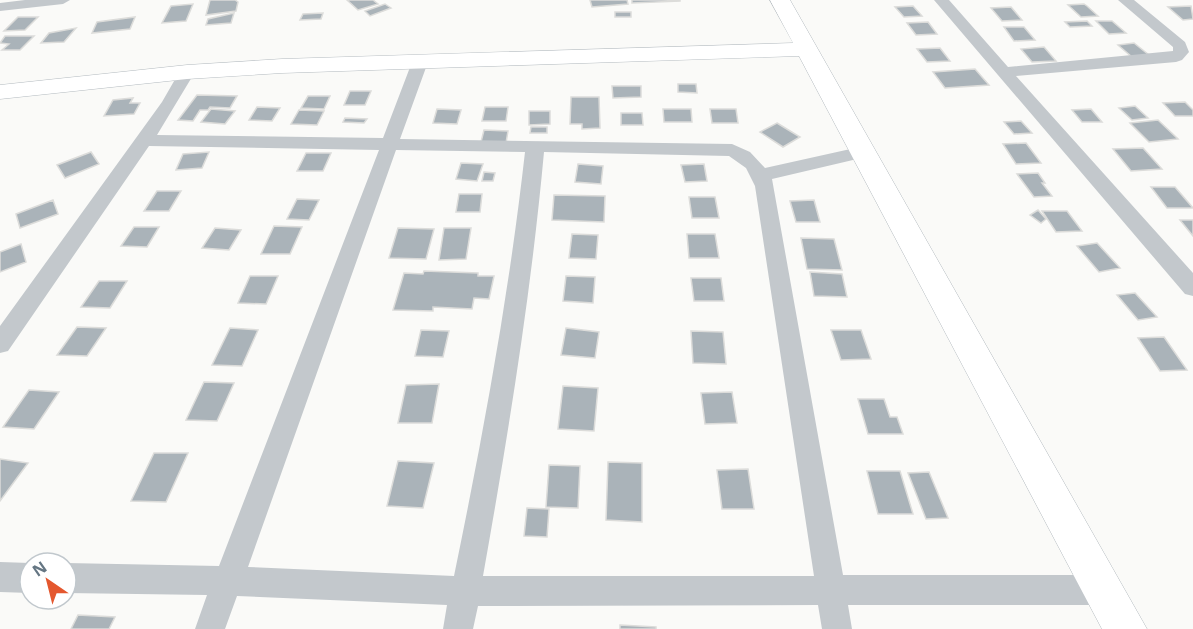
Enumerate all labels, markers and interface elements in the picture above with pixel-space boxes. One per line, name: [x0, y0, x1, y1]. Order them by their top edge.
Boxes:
north arrow: [18, 551, 78, 611]
text: N: [28, 556, 51, 581]

